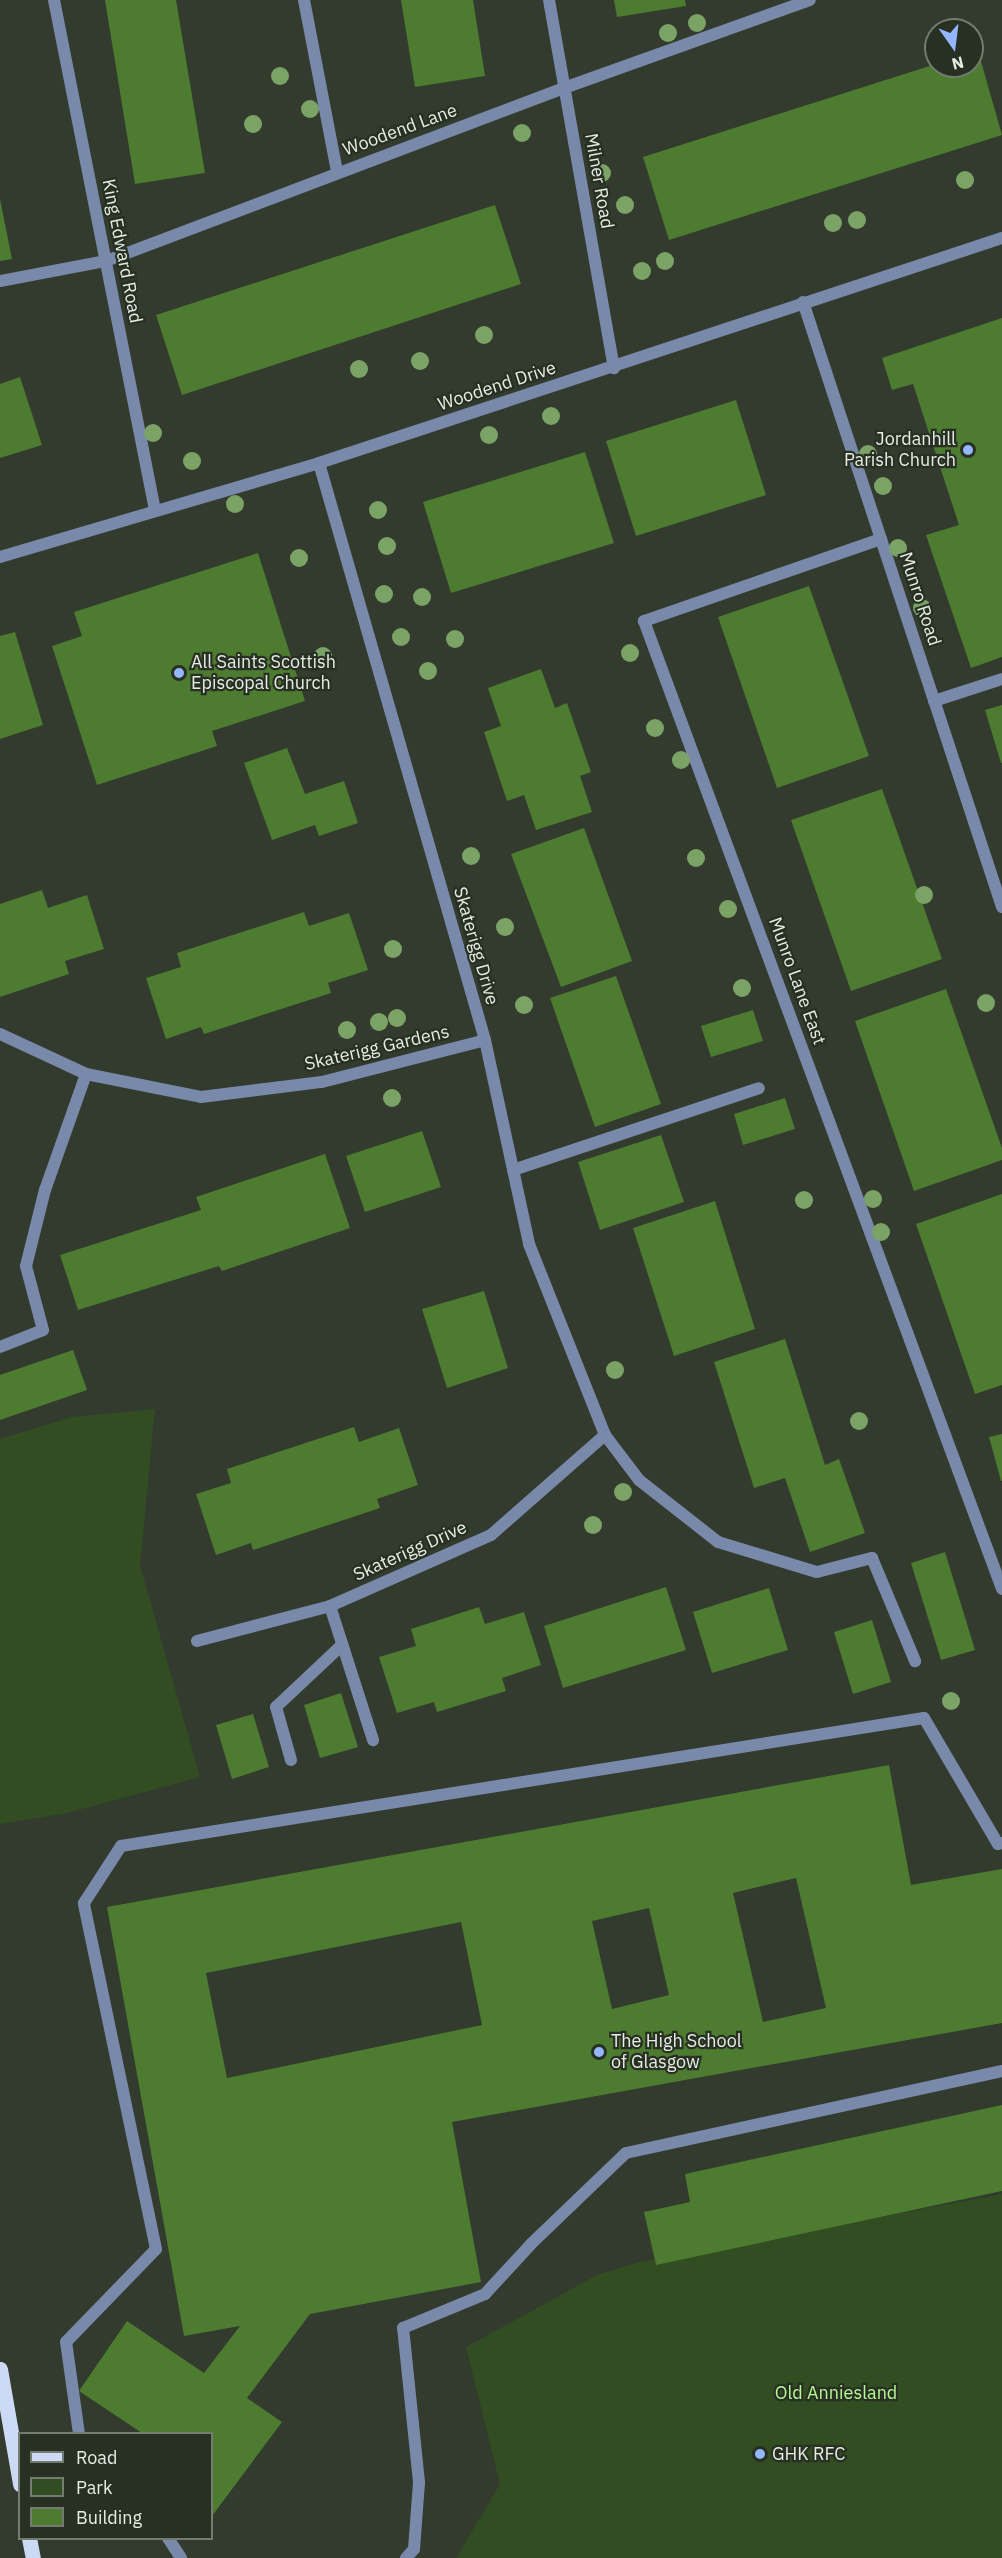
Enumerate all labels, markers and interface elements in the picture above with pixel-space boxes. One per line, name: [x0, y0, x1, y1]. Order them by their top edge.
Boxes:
north arrow: [924, 18, 984, 78]
text: N: [950, 52, 966, 75]
street label: Woodend Lane: [340, 99, 460, 161]
street label: Milner Road: [580, 132, 618, 230]
street label: King Edward Road: [97, 177, 147, 325]
street label: Woodend Drive: [435, 357, 559, 415]
place label: Jordanhill Parish Church: [844, 429, 956, 472]
marker: Jordanhill Parish Church: [961, 443, 975, 457]
street label: Munro Road: [895, 549, 945, 649]
place label: All Saints Scottish Episcopal Church: [191, 652, 336, 694]
marker: All Saints Scottish Episcopal Church: [172, 666, 186, 680]
street label: Skaterigg Drive: [449, 884, 503, 1008]
street label: Munro Lane East: [764, 914, 830, 1048]
street label: Skaterigg Gardens: [303, 1021, 451, 1075]
street label: Skaterigg Drive: [350, 1516, 470, 1586]
place label: The High School of Glasgow: [611, 2031, 742, 2074]
marker: The High School of Glasgow: [592, 2045, 606, 2059]
park label: Old Anniesland: [775, 2382, 897, 2404]
legend: [18, 2432, 213, 2540]
place label: GHK RFC: [772, 2443, 845, 2465]
text: Road: [76, 2446, 117, 2469]
marker: GHK RFC: [753, 2447, 767, 2461]
text: Park: [76, 2476, 112, 2499]
text: Building: [76, 2506, 142, 2529]

